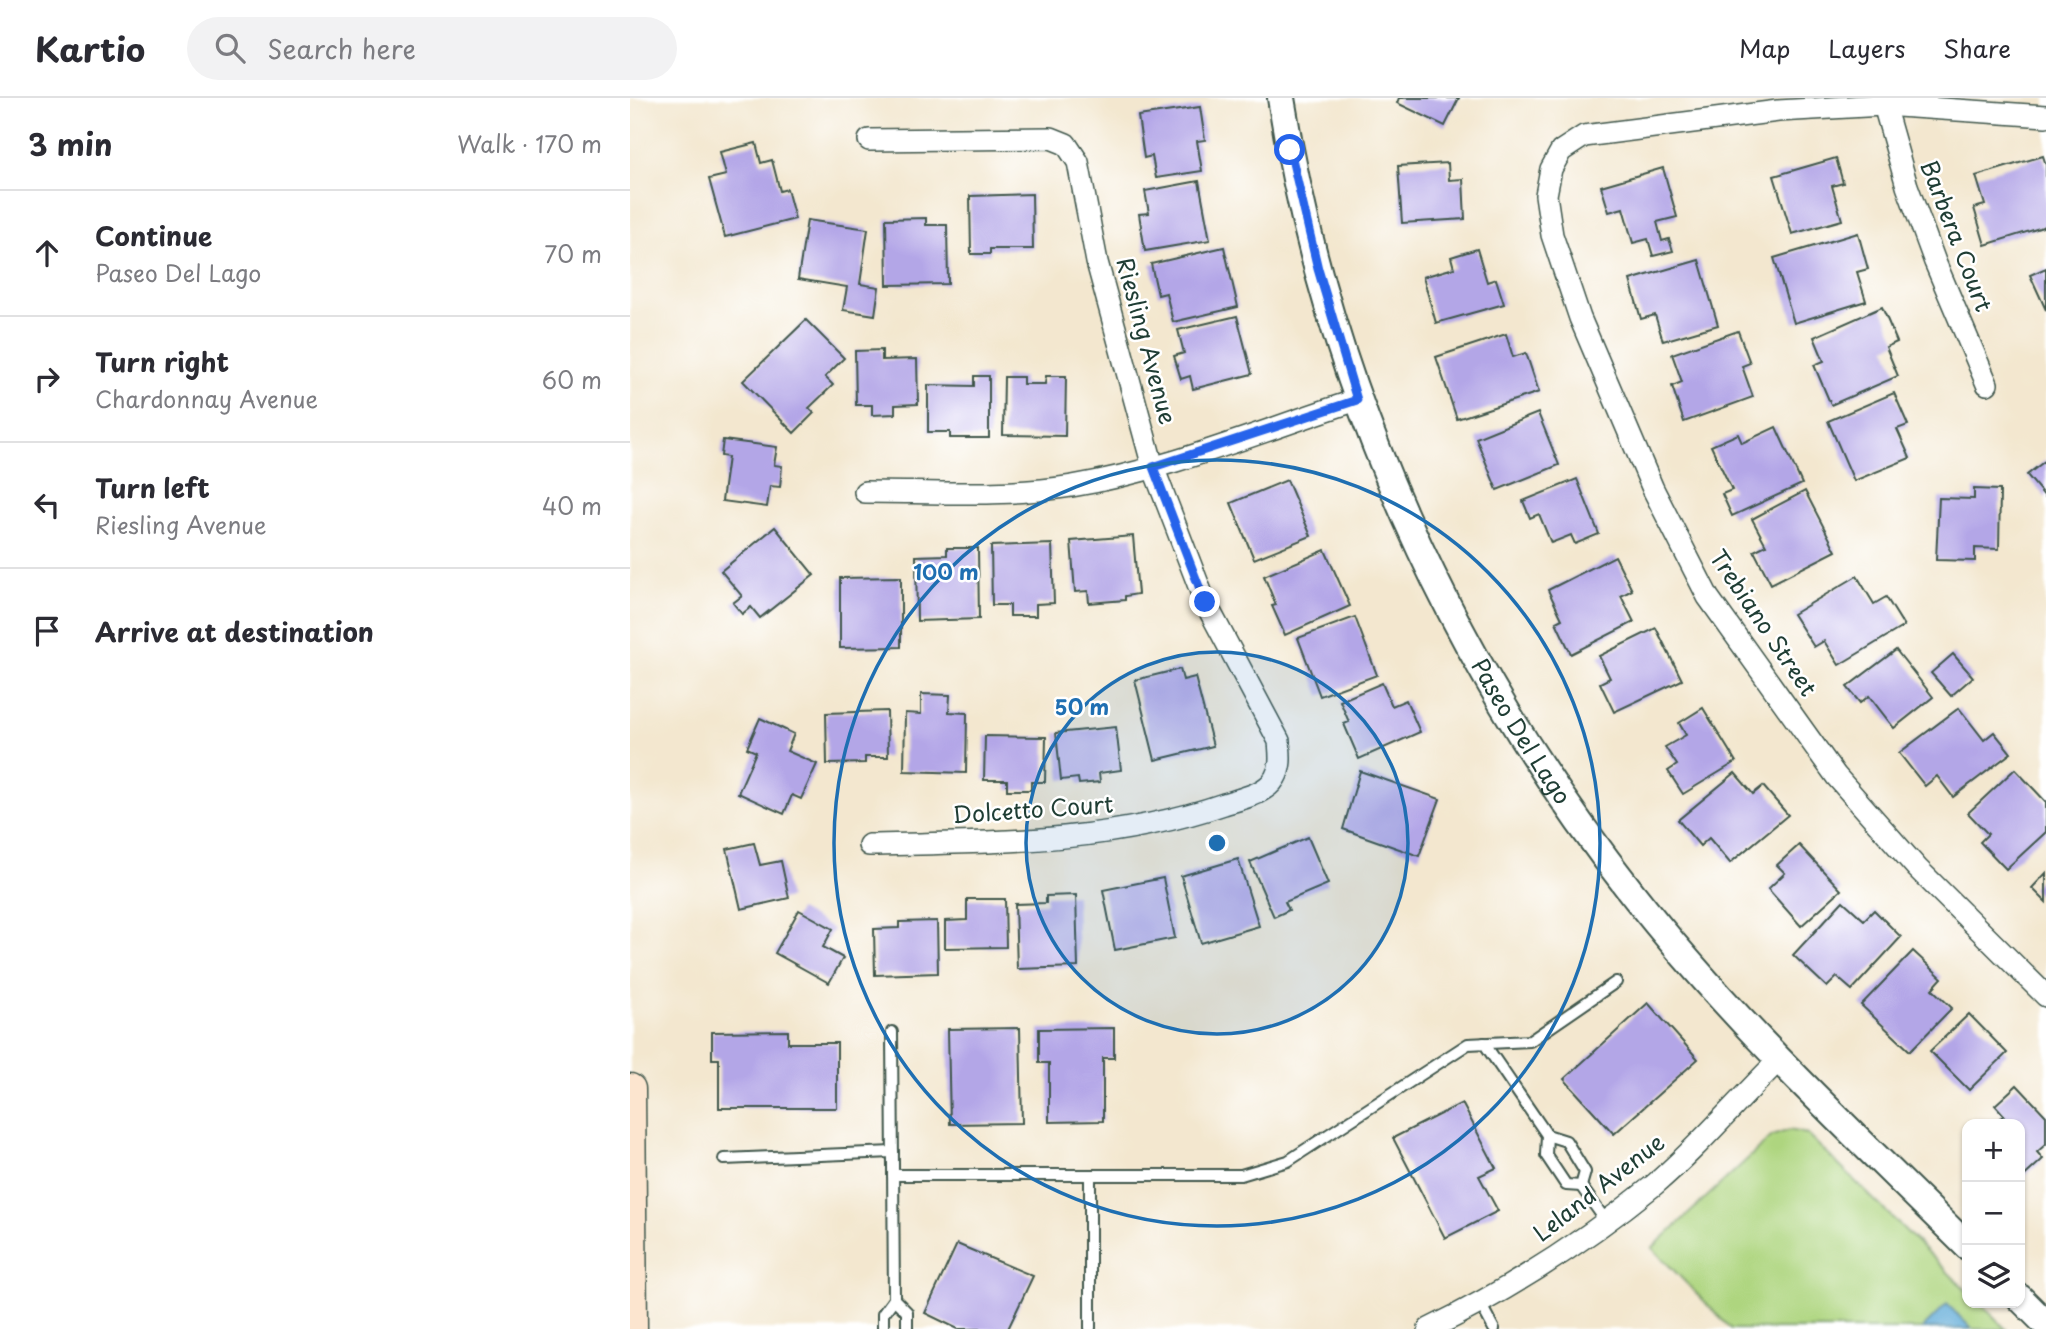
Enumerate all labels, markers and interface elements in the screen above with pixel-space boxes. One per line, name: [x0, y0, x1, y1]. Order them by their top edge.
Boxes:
search box: [187, 17, 677, 80]
text: Kartio: [35, 23, 145, 73]
icon: search: [211, 29, 249, 67]
text: Search here: [267, 29, 416, 68]
text: Map: [1739, 30, 1790, 66]
text: Layers: [1828, 30, 1905, 66]
text: Share: [1943, 30, 2011, 66]
text: 3 min: [28, 121, 113, 166]
text: Walk · 170 m: [457, 126, 602, 161]
route start: [1274, 134, 1305, 165]
street label: Barbera Court: [1912, 155, 2002, 316]
text: Continue: [95, 216, 212, 255]
icon: ahead: [28, 234, 66, 272]
text: 70 m: [544, 236, 602, 271]
street label: Riesling Avenue: [1108, 253, 1187, 428]
text: Paseo Del Lago: [95, 255, 261, 290]
text: Turn right: [95, 342, 229, 381]
icon: right: [28, 360, 66, 398]
text: 60 m: [542, 362, 602, 397]
text: Chardonnay Avenue: [95, 381, 318, 416]
text: Turn left: [95, 468, 210, 507]
icon: left: [28, 486, 66, 524]
text: 40 m: [542, 488, 602, 523]
text: Riesling Avenue: [95, 507, 267, 542]
street label: Trebiano Street: [1702, 542, 1826, 703]
text: 100 m: [913, 555, 979, 587]
route end: [1189, 586, 1220, 617]
icon: arrive: [28, 612, 66, 650]
text: Arrive at destination: [95, 612, 374, 651]
street label: Paseo Del Lago: [1463, 651, 1581, 811]
text: 50 m: [1055, 690, 1109, 722]
street label: Dolcetto Court: [951, 785, 1114, 832]
centre of rings: [1205, 831, 1229, 855]
map controls: [1962, 1119, 2025, 1308]
button: +: [1962, 1119, 2025, 1182]
street label: Leland Avenue: [1525, 1124, 1671, 1249]
button: −: [1962, 1182, 2025, 1245]
button: layers: [1962, 1245, 2025, 1308]

